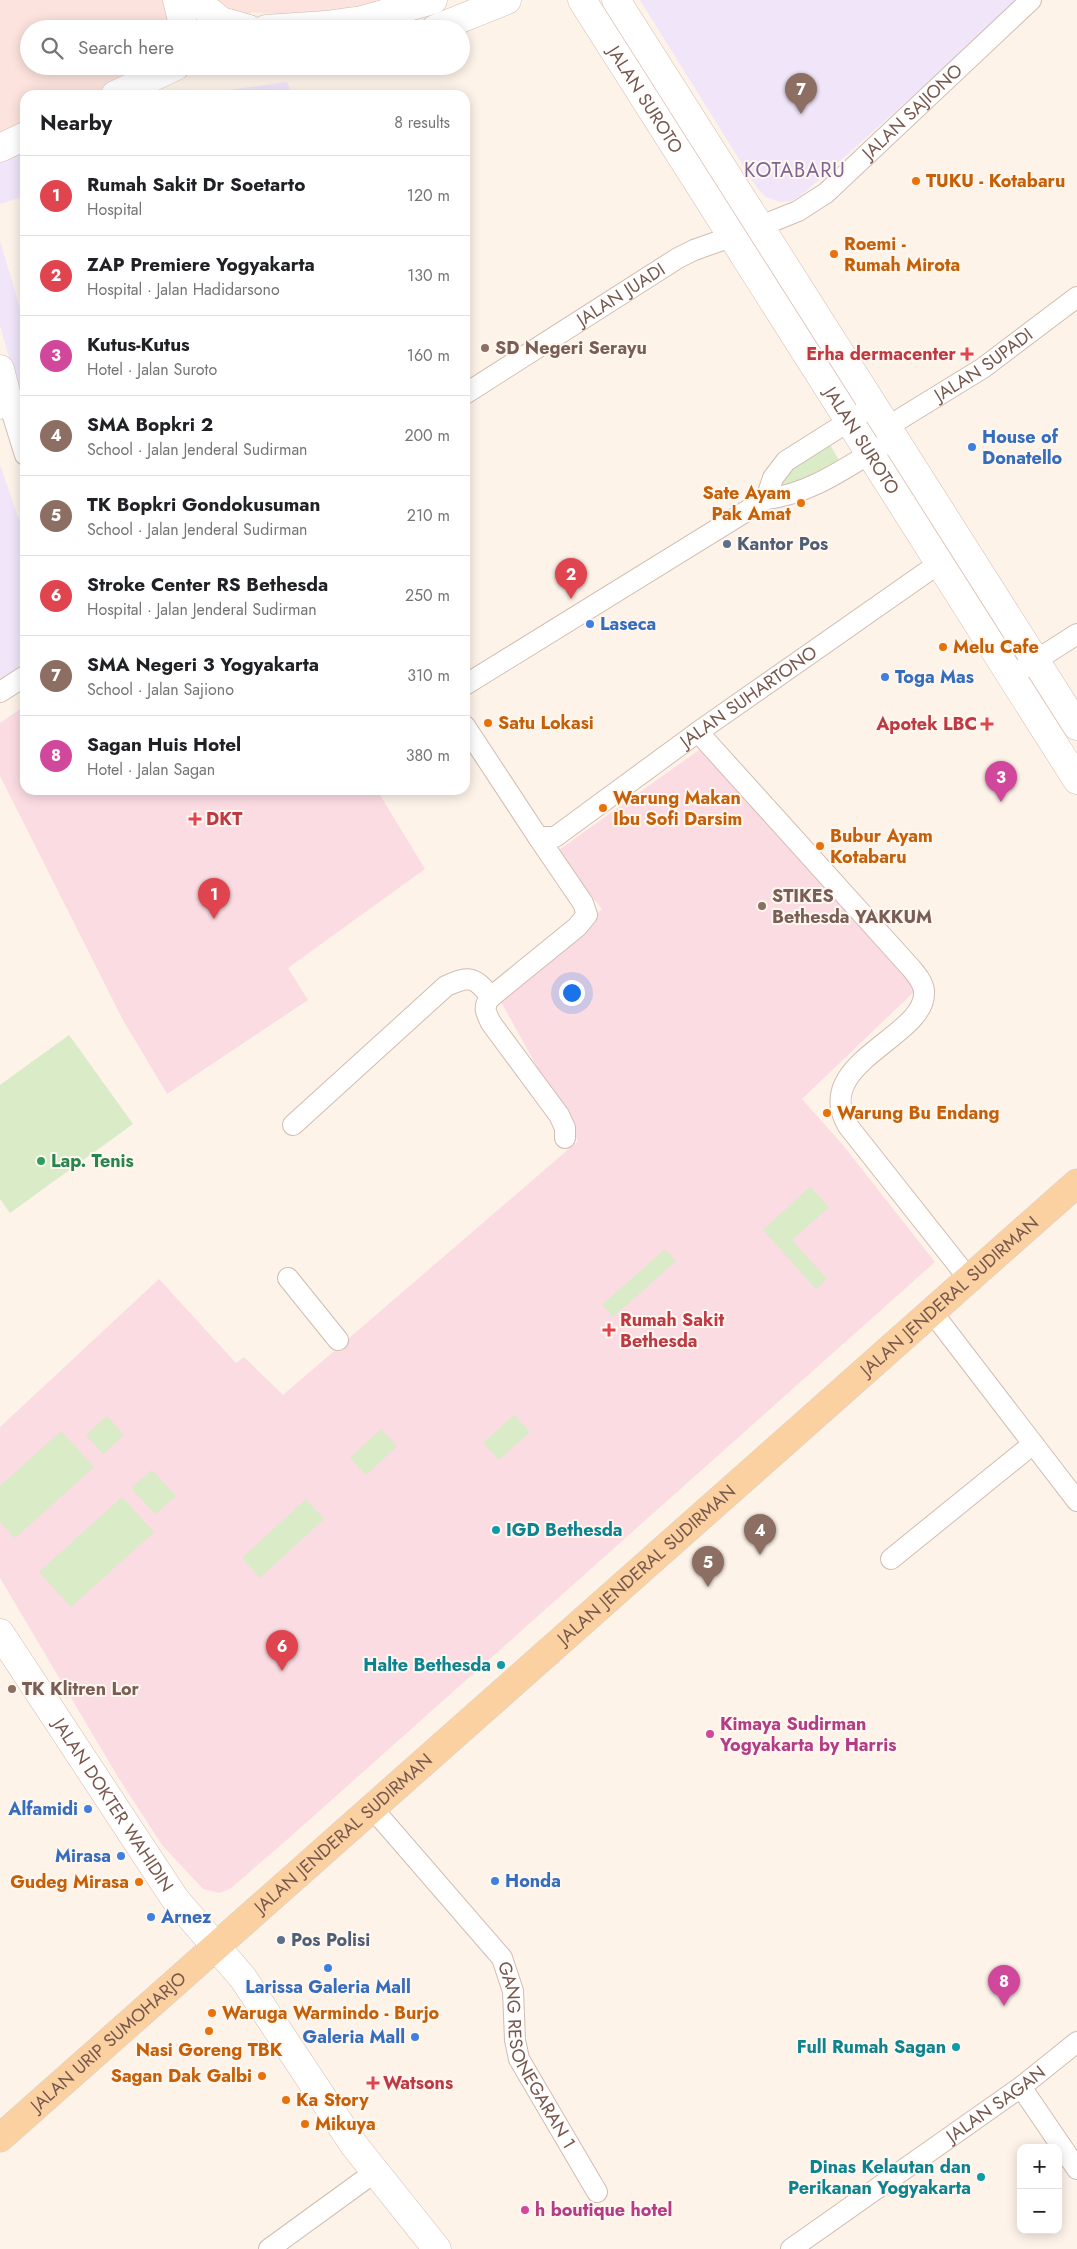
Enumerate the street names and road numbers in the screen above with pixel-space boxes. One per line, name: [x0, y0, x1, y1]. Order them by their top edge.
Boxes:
street label: JALAN SUROTO: [600, 39, 689, 158]
street label: JALAN SAJIONO: [855, 58, 968, 167]
street label: JALAN JUADI: [570, 257, 670, 333]
street label: JALAN SUPADI: [928, 322, 1038, 409]
street label: JALAN SUROTO: [817, 380, 906, 500]
street label: JALAN SUHARTONO: [673, 639, 822, 755]
street label: JALAN JENDERAL SUDIRMAN: [853, 1210, 1044, 1384]
street label: JALAN JENDERAL SUDIRMAN: [550, 1479, 741, 1652]
street label: JALAN DOKTER WAHIDIN: [45, 1712, 180, 1897]
street label: JALAN JENDERAL SUDIRMAN: [247, 1747, 438, 1921]
street label: GANG RESONEGARAN 1: [491, 1958, 582, 2154]
street label: JALAN URIP SUMOHARJO: [23, 1966, 192, 2119]
street label: JALAN SAGAN: [939, 2059, 1051, 2150]

